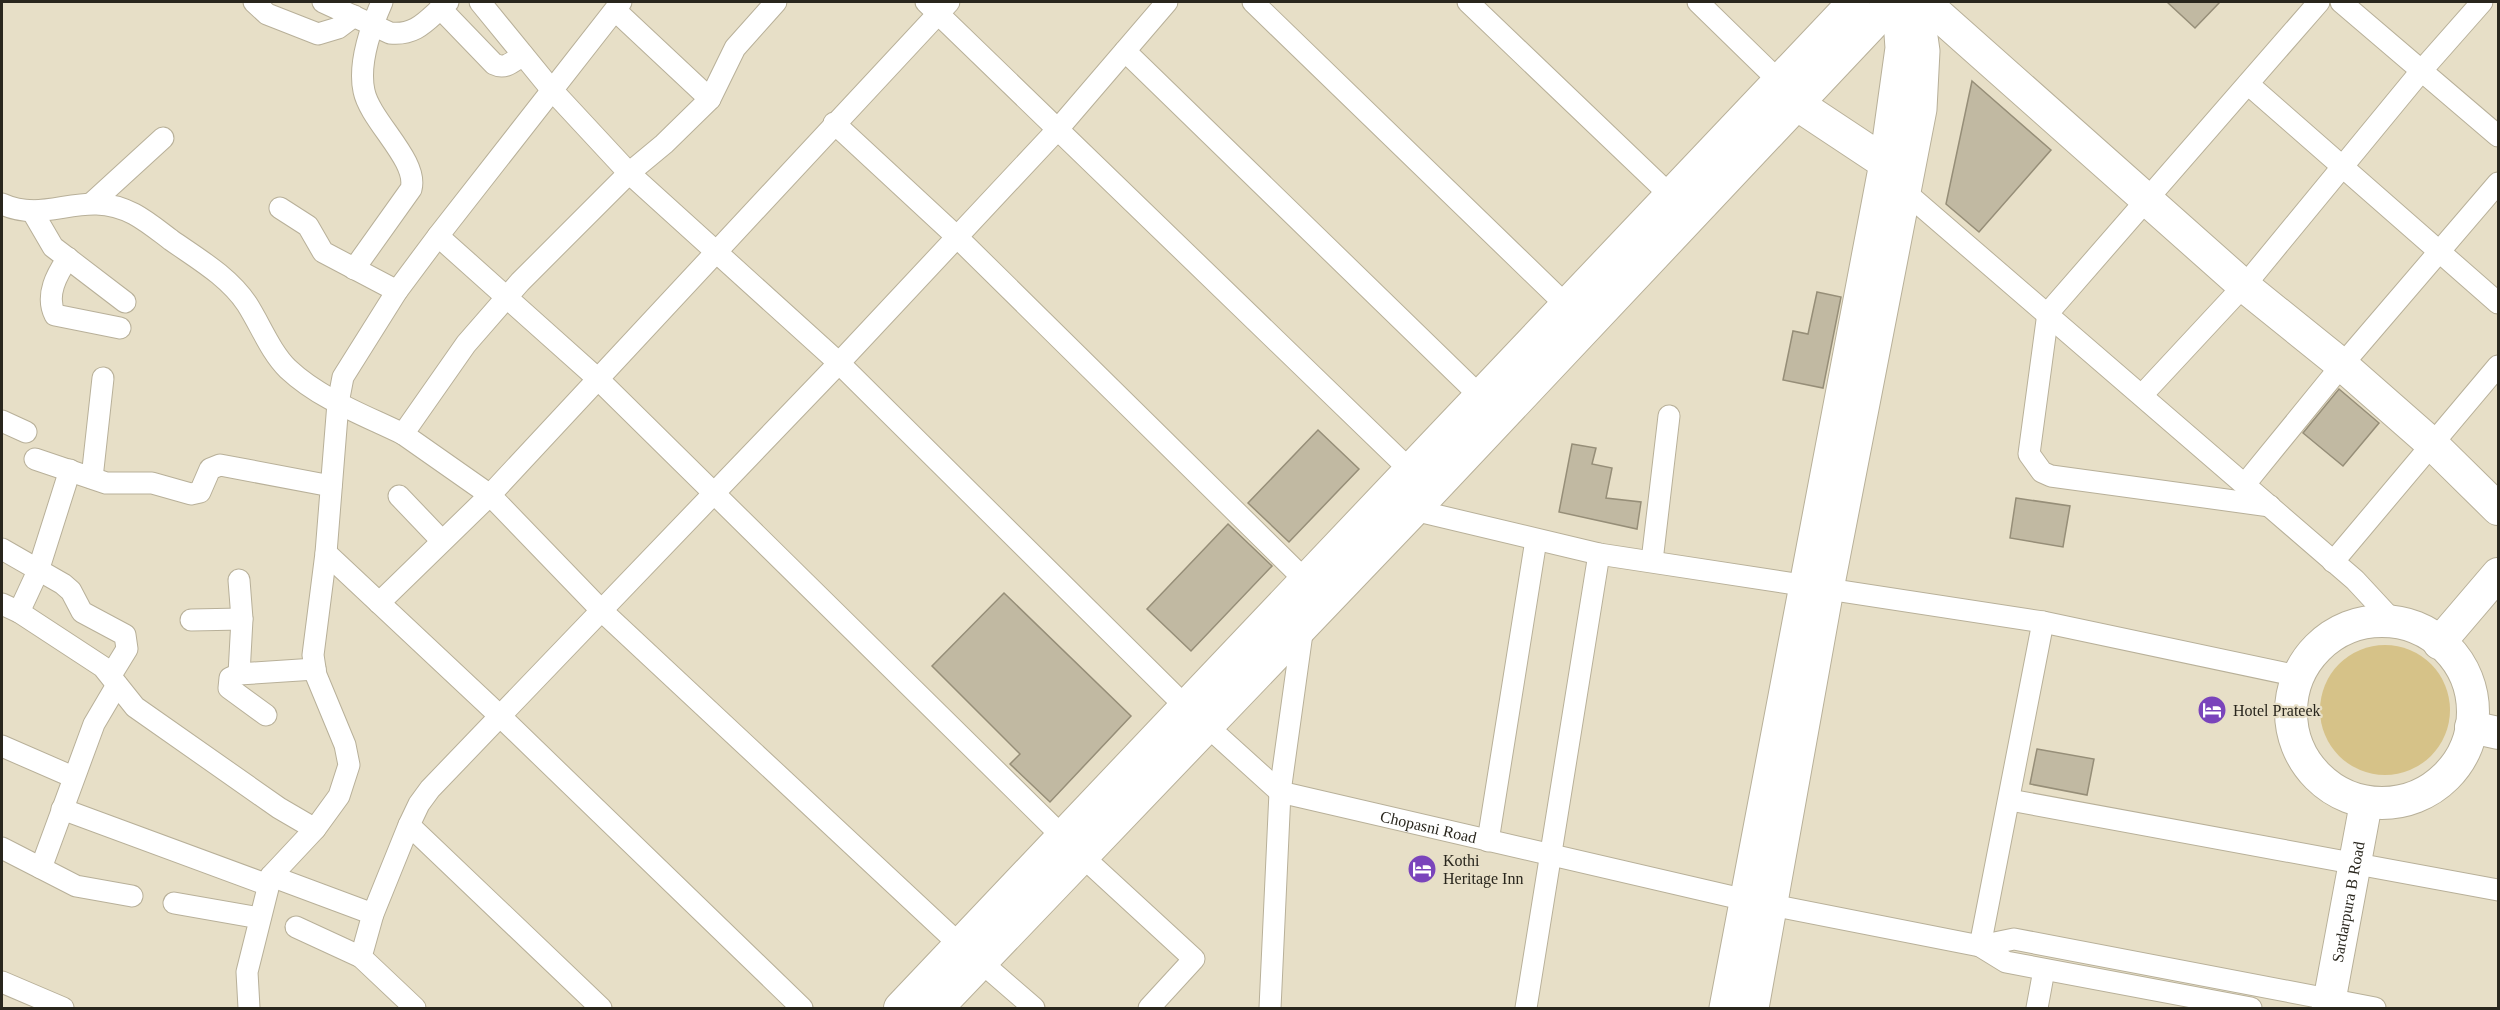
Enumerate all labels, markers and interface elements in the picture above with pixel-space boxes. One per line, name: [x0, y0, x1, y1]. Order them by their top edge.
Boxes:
hotel icon: Hotel Prateek: [2196, 694, 2228, 726]
place label: Hotel Prateek: [2233, 702, 2321, 719]
street label: Chopasni Road: [1379, 808, 1478, 846]
street label: Sardarpura B Road: [2329, 840, 2368, 964]
place label: Kothi Heritage Inn: [1443, 852, 1523, 888]
hotel icon: Kothi Heritage Inn: [1406, 853, 1438, 885]

